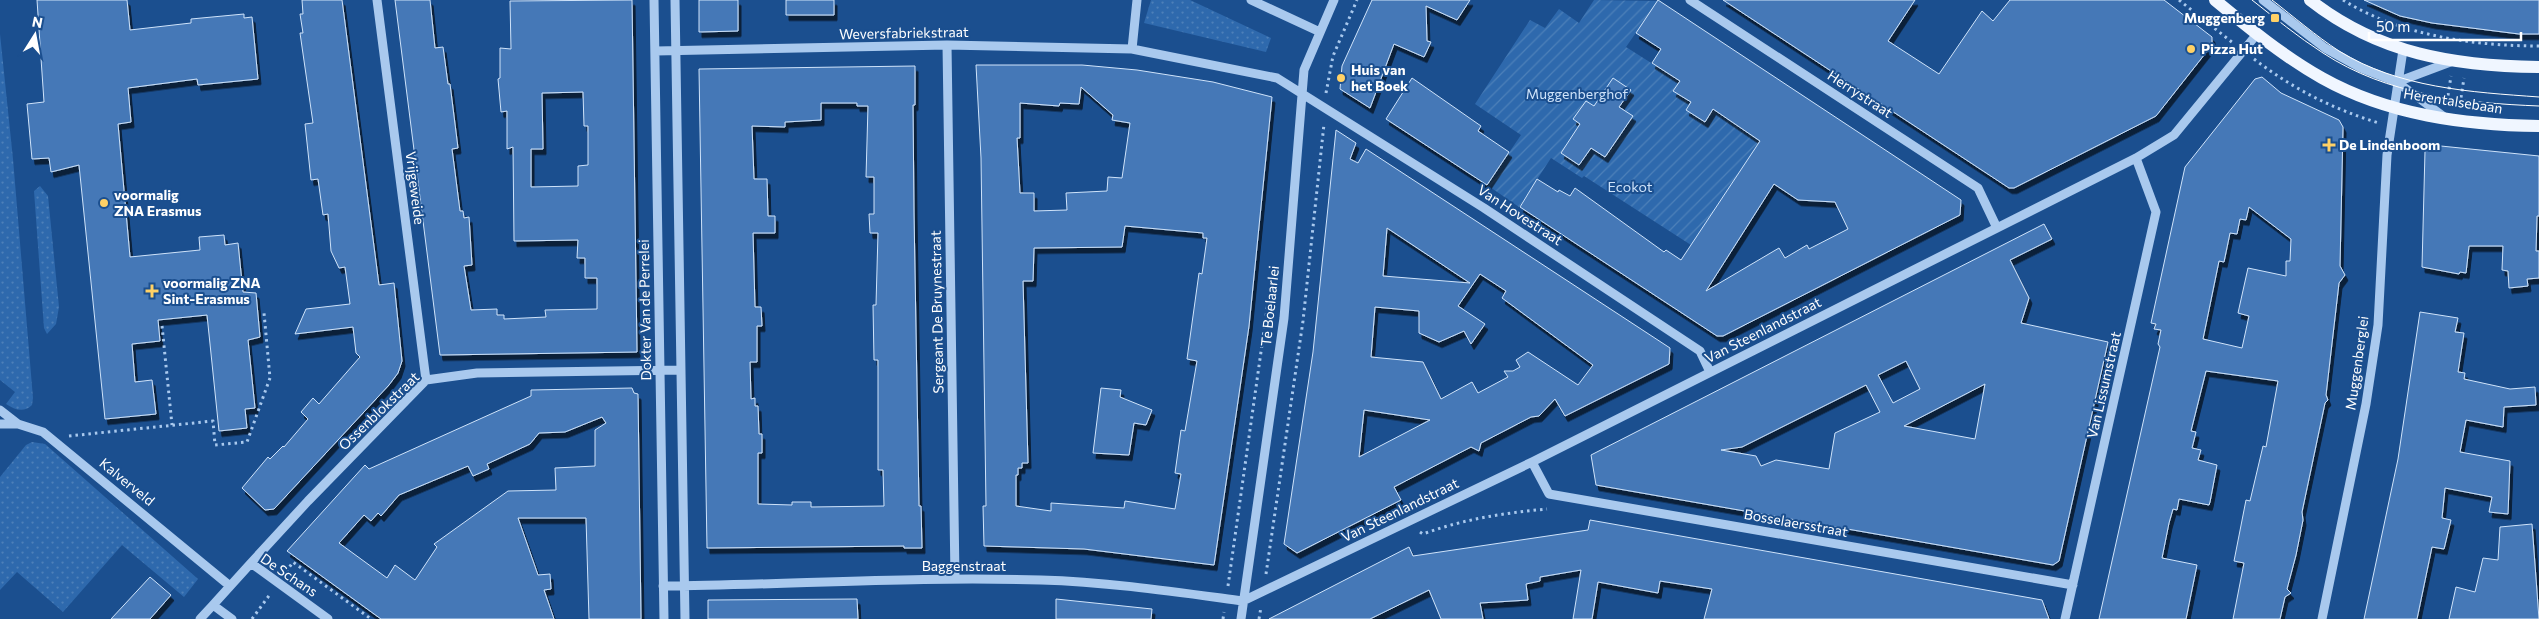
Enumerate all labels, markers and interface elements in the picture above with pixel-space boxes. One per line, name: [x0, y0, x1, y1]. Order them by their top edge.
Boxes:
place label: Muggenberg: [2184, 9, 2265, 26]
north arrow: [10, 10, 60, 60]
scale bar: [2369, 10, 2522, 42]
text: N: [31, 12, 44, 31]
marker: Muggenberg: [2269, 12, 2281, 24]
text: 50 m: [2376, 17, 2410, 35]
street label: Weversfabriekstraat: [839, 23, 969, 42]
place label: Pizza Hut: [2201, 40, 2263, 57]
marker: Pizza Hut: [2185, 43, 2197, 55]
place label: Huis van het Boek: [1351, 61, 1408, 94]
street label: Herrystraat: [1825, 66, 1896, 121]
marker: Huis van het Boek: [1335, 72, 1347, 84]
street label: Herentalsebaan: [2402, 84, 2504, 117]
park label: Muggenberghof: [1526, 85, 1629, 102]
place label: De Lindenboom: [2339, 136, 2440, 153]
marker: De Lindenboom: [2323, 139, 2335, 151]
street label: Vrijgeweide: [403, 150, 428, 226]
park label: Ecokot: [1608, 178, 1653, 195]
street label: Van Hovestraat: [1475, 181, 1566, 248]
place label: voormalig ZNA Erasmus: [114, 186, 202, 219]
marker: voormalig ZNA Erasmus: [98, 197, 110, 209]
street label: Sergeant De Bruynestraat: [927, 230, 946, 394]
street label: Dokter Van de Perrelei: [635, 239, 654, 381]
street label: Te Boelaarlei: [1257, 265, 1282, 347]
place label: voormalig ZNA Sint-Erasmus: [163, 274, 261, 307]
marker: voormalig ZNA Sint-Erasmus: [145, 284, 159, 298]
street label: Van Steenlandstraat: [1702, 293, 1824, 366]
street label: Muggenberglei: [2341, 315, 2372, 411]
street label: Van Lissumstraat: [2083, 330, 2124, 440]
street label: Ossenblokstraat: [335, 368, 423, 453]
street label: Kalverveld: [96, 454, 158, 509]
street label: Van Steenlandstraat: [1338, 474, 1461, 545]
street label: Bosselaersstraat: [1743, 505, 1850, 540]
street label: De Schans: [257, 549, 321, 600]
street label: Baggenstraat: [922, 557, 1007, 574]

